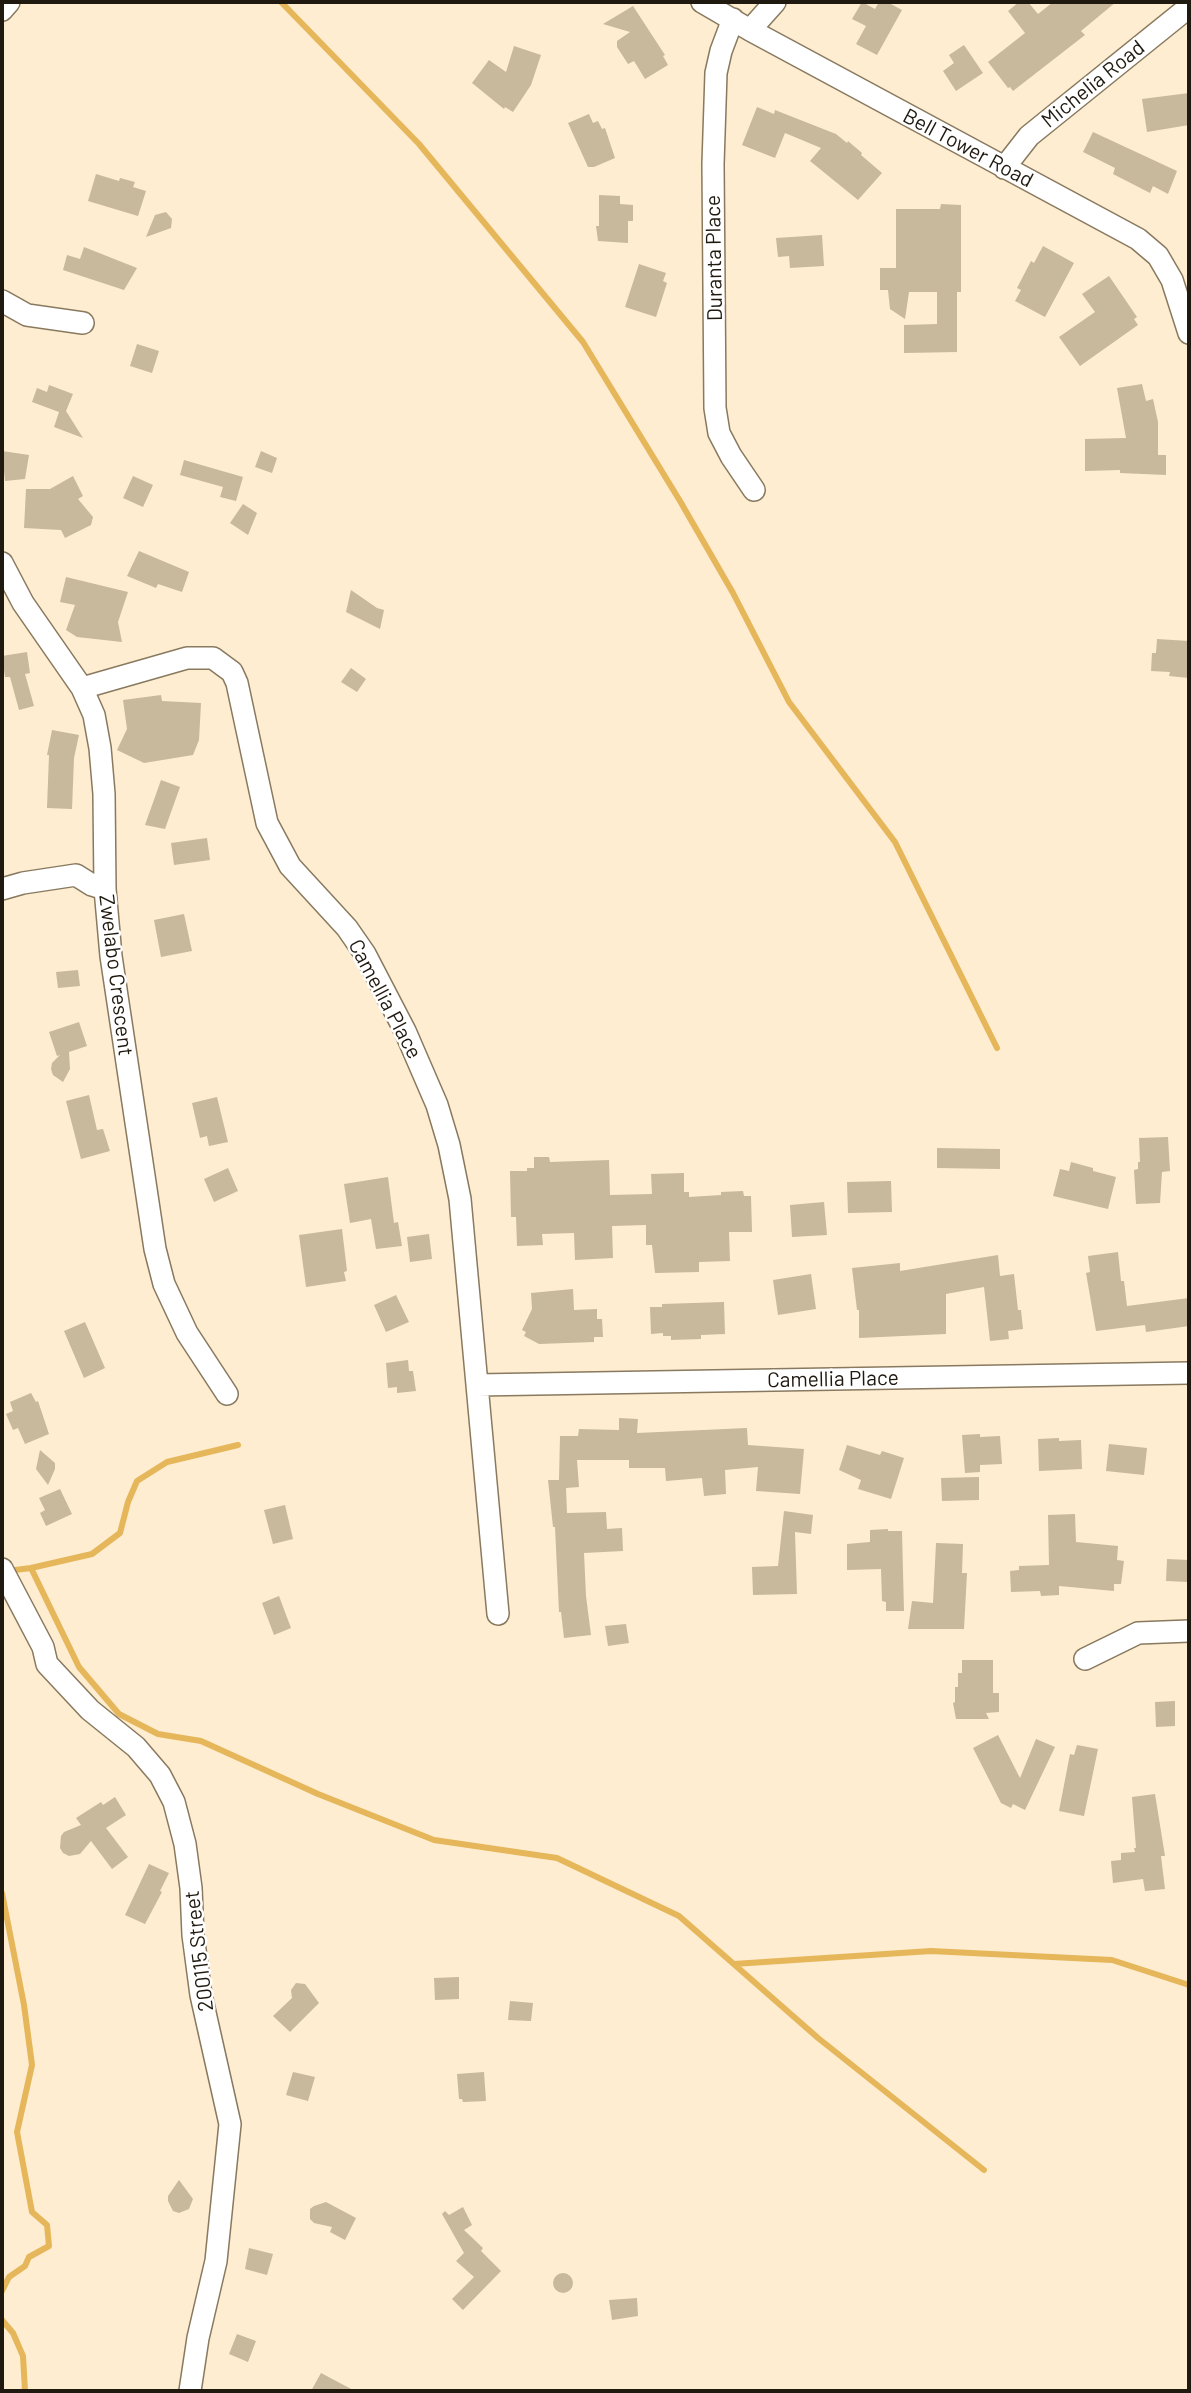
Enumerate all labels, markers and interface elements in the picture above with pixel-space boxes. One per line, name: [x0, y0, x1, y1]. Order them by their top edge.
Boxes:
street label: Michelia Road: [1036, 35, 1150, 133]
street label: Bell Tower Road: [899, 103, 1037, 193]
street label: Duranta Place: [700, 195, 728, 321]
street label: Zwelabo Crescent: [94, 893, 138, 1057]
street label: Camellia Place: [343, 935, 427, 1063]
street label: Camellia Place: [767, 1365, 899, 1393]
street label: 200115 Street: [179, 1889, 219, 2013]

